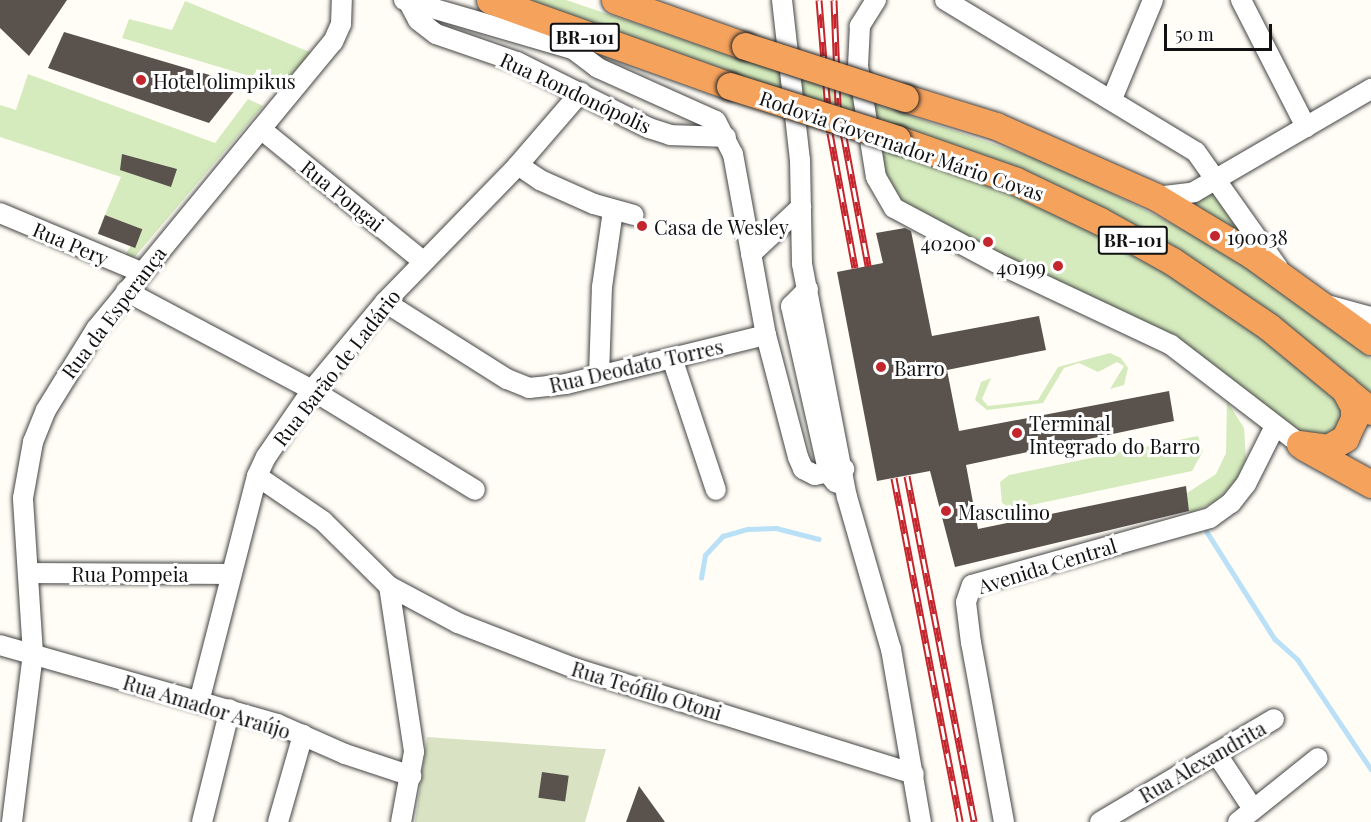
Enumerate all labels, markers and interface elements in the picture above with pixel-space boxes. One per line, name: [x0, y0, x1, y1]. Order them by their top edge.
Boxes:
scale bar: [1167, 12, 1275, 50]
road number: BR-101: [549, 22, 621, 52]
text: 50 m: [1175, 22, 1214, 46]
street label: Rua Rondonópolis: [497, 47, 655, 137]
place label: Hotel olimpikus: [153, 68, 296, 92]
marker: Hotel olimpikus: [134, 73, 148, 87]
street label: Rodovia Governador Mário Covas: [756, 85, 1048, 205]
street label: Rua Pongai: [297, 154, 389, 236]
place label: Casa de Wesley: [654, 214, 790, 238]
street label: Rua Pery: [29, 216, 113, 270]
marker: Casa de Wesley: [635, 219, 649, 233]
place label: 190038: [1227, 224, 1288, 248]
road number: BR-101: [1097, 225, 1169, 255]
marker: 190038: [1208, 229, 1222, 243]
place label: 40200: [921, 230, 976, 254]
marker: 40200: [981, 235, 995, 249]
street label: Rua da Esperança: [55, 241, 171, 383]
place label: 40199: [996, 254, 1046, 278]
marker: 40199: [1051, 259, 1065, 273]
street label: Rua Barão de Ladário: [267, 284, 405, 450]
street label: Rua Deodato Torres: [546, 333, 726, 397]
place label: Barro: [894, 355, 945, 379]
marker: Barro: [872, 358, 890, 376]
place label: Terminal Integrado do Barro: [1029, 410, 1200, 457]
marker: Terminal Integrado do Barro: [1010, 426, 1024, 440]
place label: Masculino: [958, 499, 1050, 523]
marker: Masculino: [939, 504, 953, 518]
street label: Avenida Central: [975, 532, 1119, 598]
street label: Rua Pompeia: [71, 561, 189, 585]
street label: Rua Teófilo Otoni: [569, 656, 725, 724]
street label: Rua Amador Araújo: [119, 669, 295, 743]
street label: Rua Alexandrita: [1134, 715, 1270, 807]

